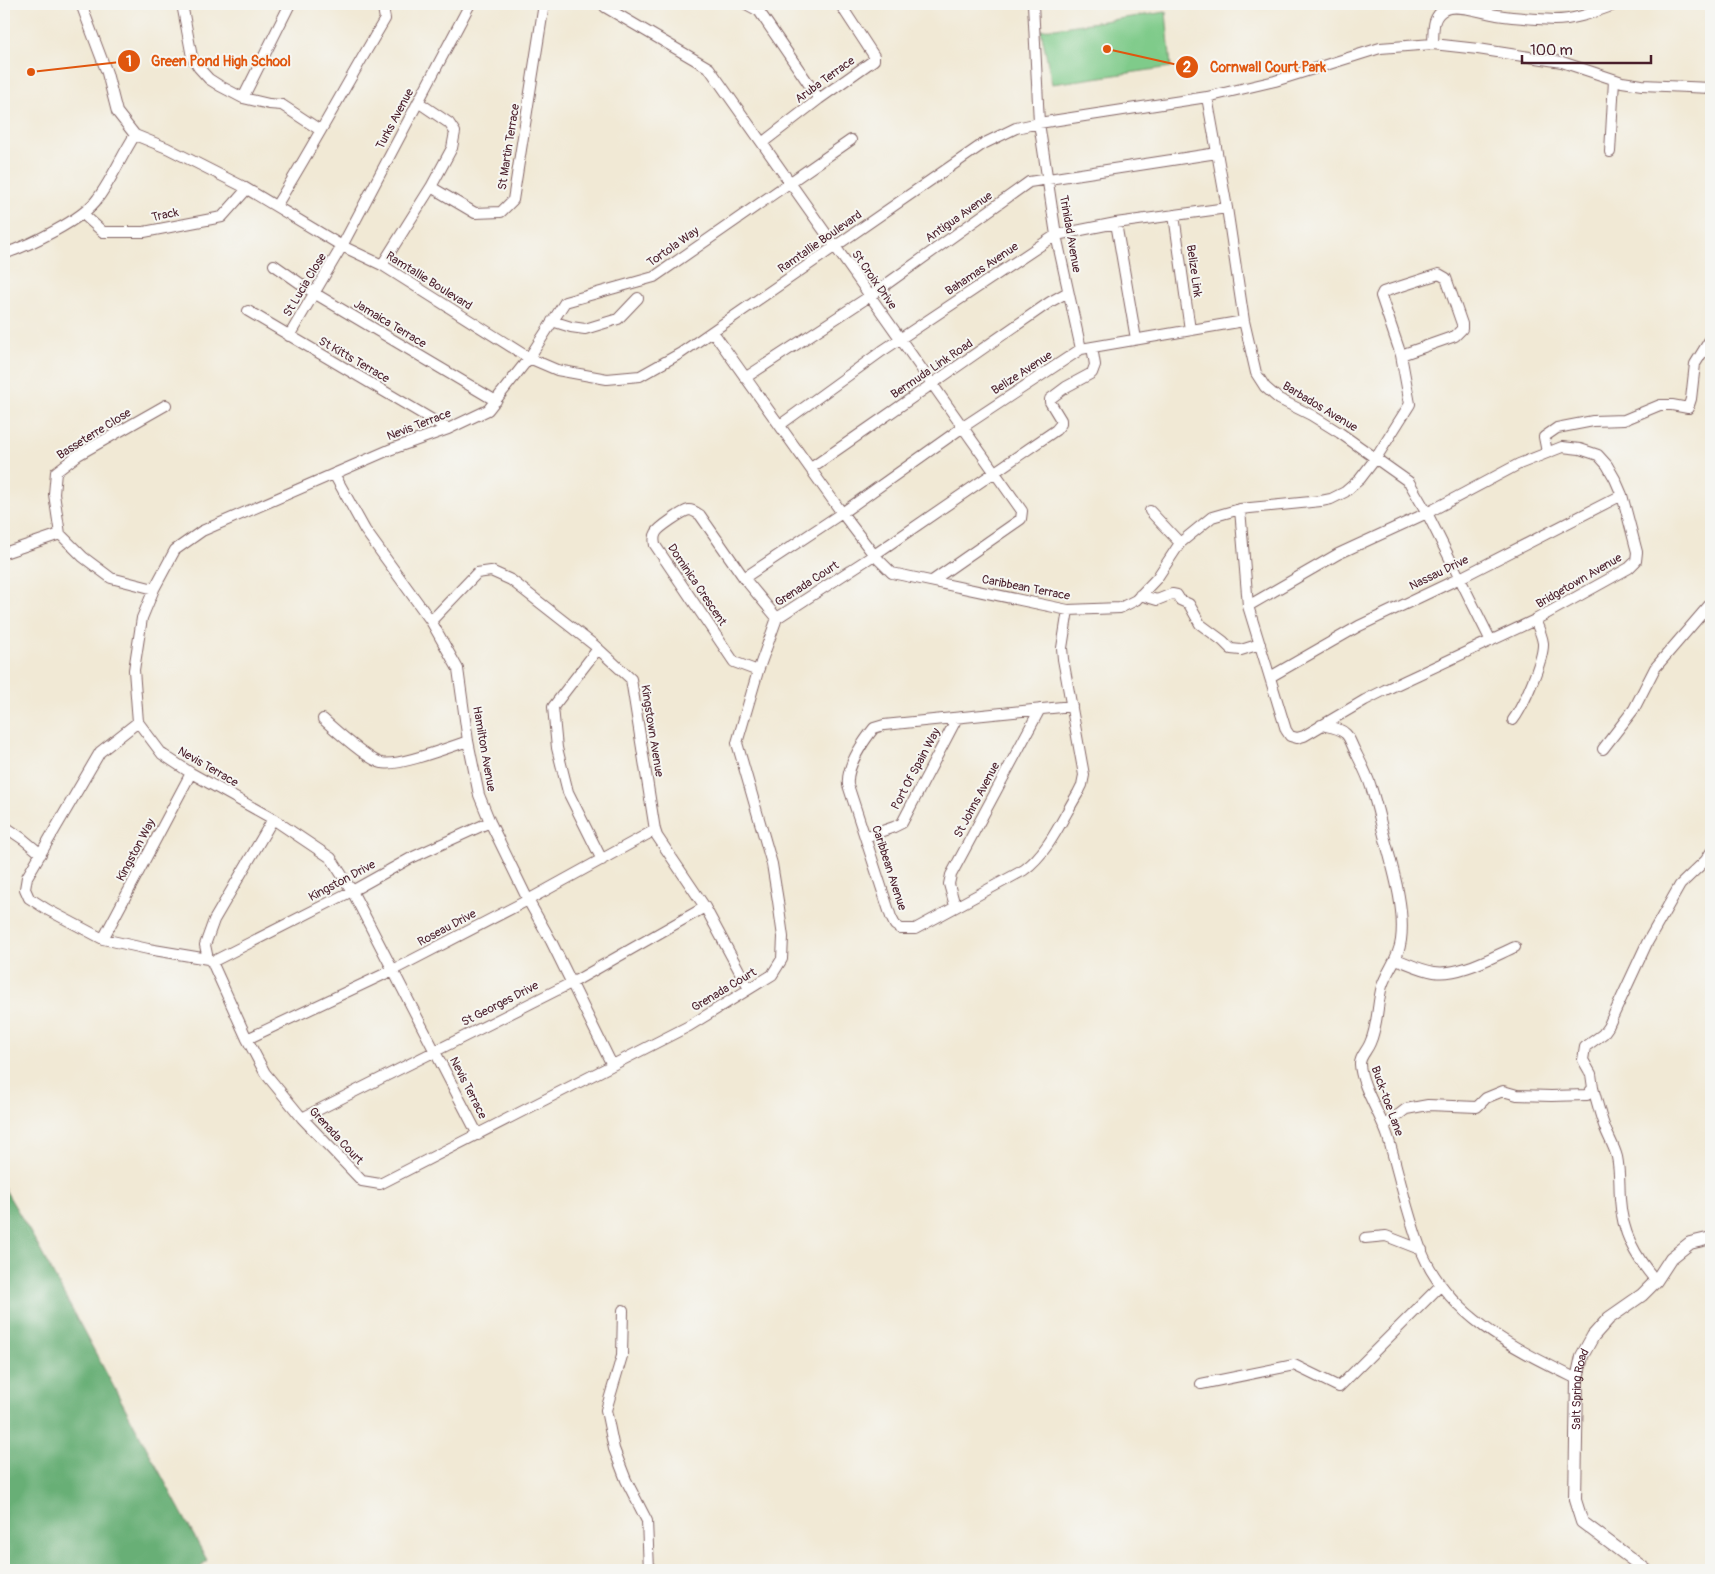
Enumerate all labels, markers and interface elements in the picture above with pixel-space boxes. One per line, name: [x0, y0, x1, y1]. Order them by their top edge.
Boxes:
scale bar: [1522, 32, 1651, 64]
text: 100 m: [1530, 41, 1573, 60]
callout: Green Pond High School: [116, 47, 301, 76]
text: 1: [126, 52, 132, 71]
callout: Cornwall Court Park: [1175, 52, 1336, 81]
text: Green Pond High School: [151, 53, 291, 70]
street label: Aruba Terrace: [792, 53, 858, 107]
text: 2: [1183, 58, 1191, 77]
text: Cornwall Court Park: [1210, 59, 1326, 76]
street label: Turks Avenue: [373, 86, 417, 152]
street label: St Martin Terrace: [495, 103, 523, 191]
street label: Antigua Avenue: [923, 188, 996, 246]
street label: Trinidad Avenue: [1056, 194, 1084, 274]
street label: Track: [150, 205, 180, 225]
street label: Ramtallie Boulevard: [775, 207, 865, 277]
street label: Tortola Way: [644, 224, 702, 270]
street label: Bahamas Avenue: [943, 239, 1021, 299]
street label: Belize Link: [1183, 244, 1205, 298]
street label: Ramtallie Boulevard: [383, 248, 475, 314]
street label: St Croix Drive: [848, 248, 900, 312]
street label: St Lucia Close: [280, 250, 330, 320]
street label: Jamaica Terrace: [351, 296, 429, 352]
street label: St Kitts Terrace: [316, 334, 392, 386]
street label: Bermuda Link Road: [888, 336, 976, 402]
street label: Belize Avenue: [989, 348, 1055, 398]
street label: Barbados Avenue: [1280, 379, 1360, 435]
street label: Basseterre Close: [54, 405, 134, 463]
street label: Nevis Terrace: [385, 406, 453, 444]
street label: Dominica Crescent: [664, 541, 730, 629]
street label: Bridgetown Avenue: [1533, 550, 1625, 612]
street label: Nassau Drive: [1407, 552, 1471, 594]
street label: Grenada Court: [772, 558, 842, 610]
street label: Caribbean Terrace: [981, 572, 1072, 604]
street label: Kingstown Avenue: [637, 684, 667, 778]
street label: Hamilton Avenue: [469, 705, 499, 793]
street label: Port Of Spain Way: [888, 726, 944, 812]
street label: Nevis Terrace: [175, 744, 241, 790]
street label: St Johns Avenue: [951, 759, 1003, 840]
street label: Kingston Way: [113, 816, 159, 884]
street label: Caribbean Avenue: [868, 824, 910, 913]
street label: Kingston Drive: [306, 857, 378, 905]
street label: Roseau Drive: [415, 906, 479, 950]
street label: Grenada Court: [689, 965, 759, 1015]
street label: St Georges Drive: [459, 978, 541, 1030]
street label: Nevis Terrace: [446, 1054, 490, 1122]
street label: Buck-toe Lane: [1367, 1064, 1407, 1138]
street label: Grenada Court: [306, 1104, 367, 1168]
street label: Salt Spring Road: [1569, 1346, 1592, 1430]

